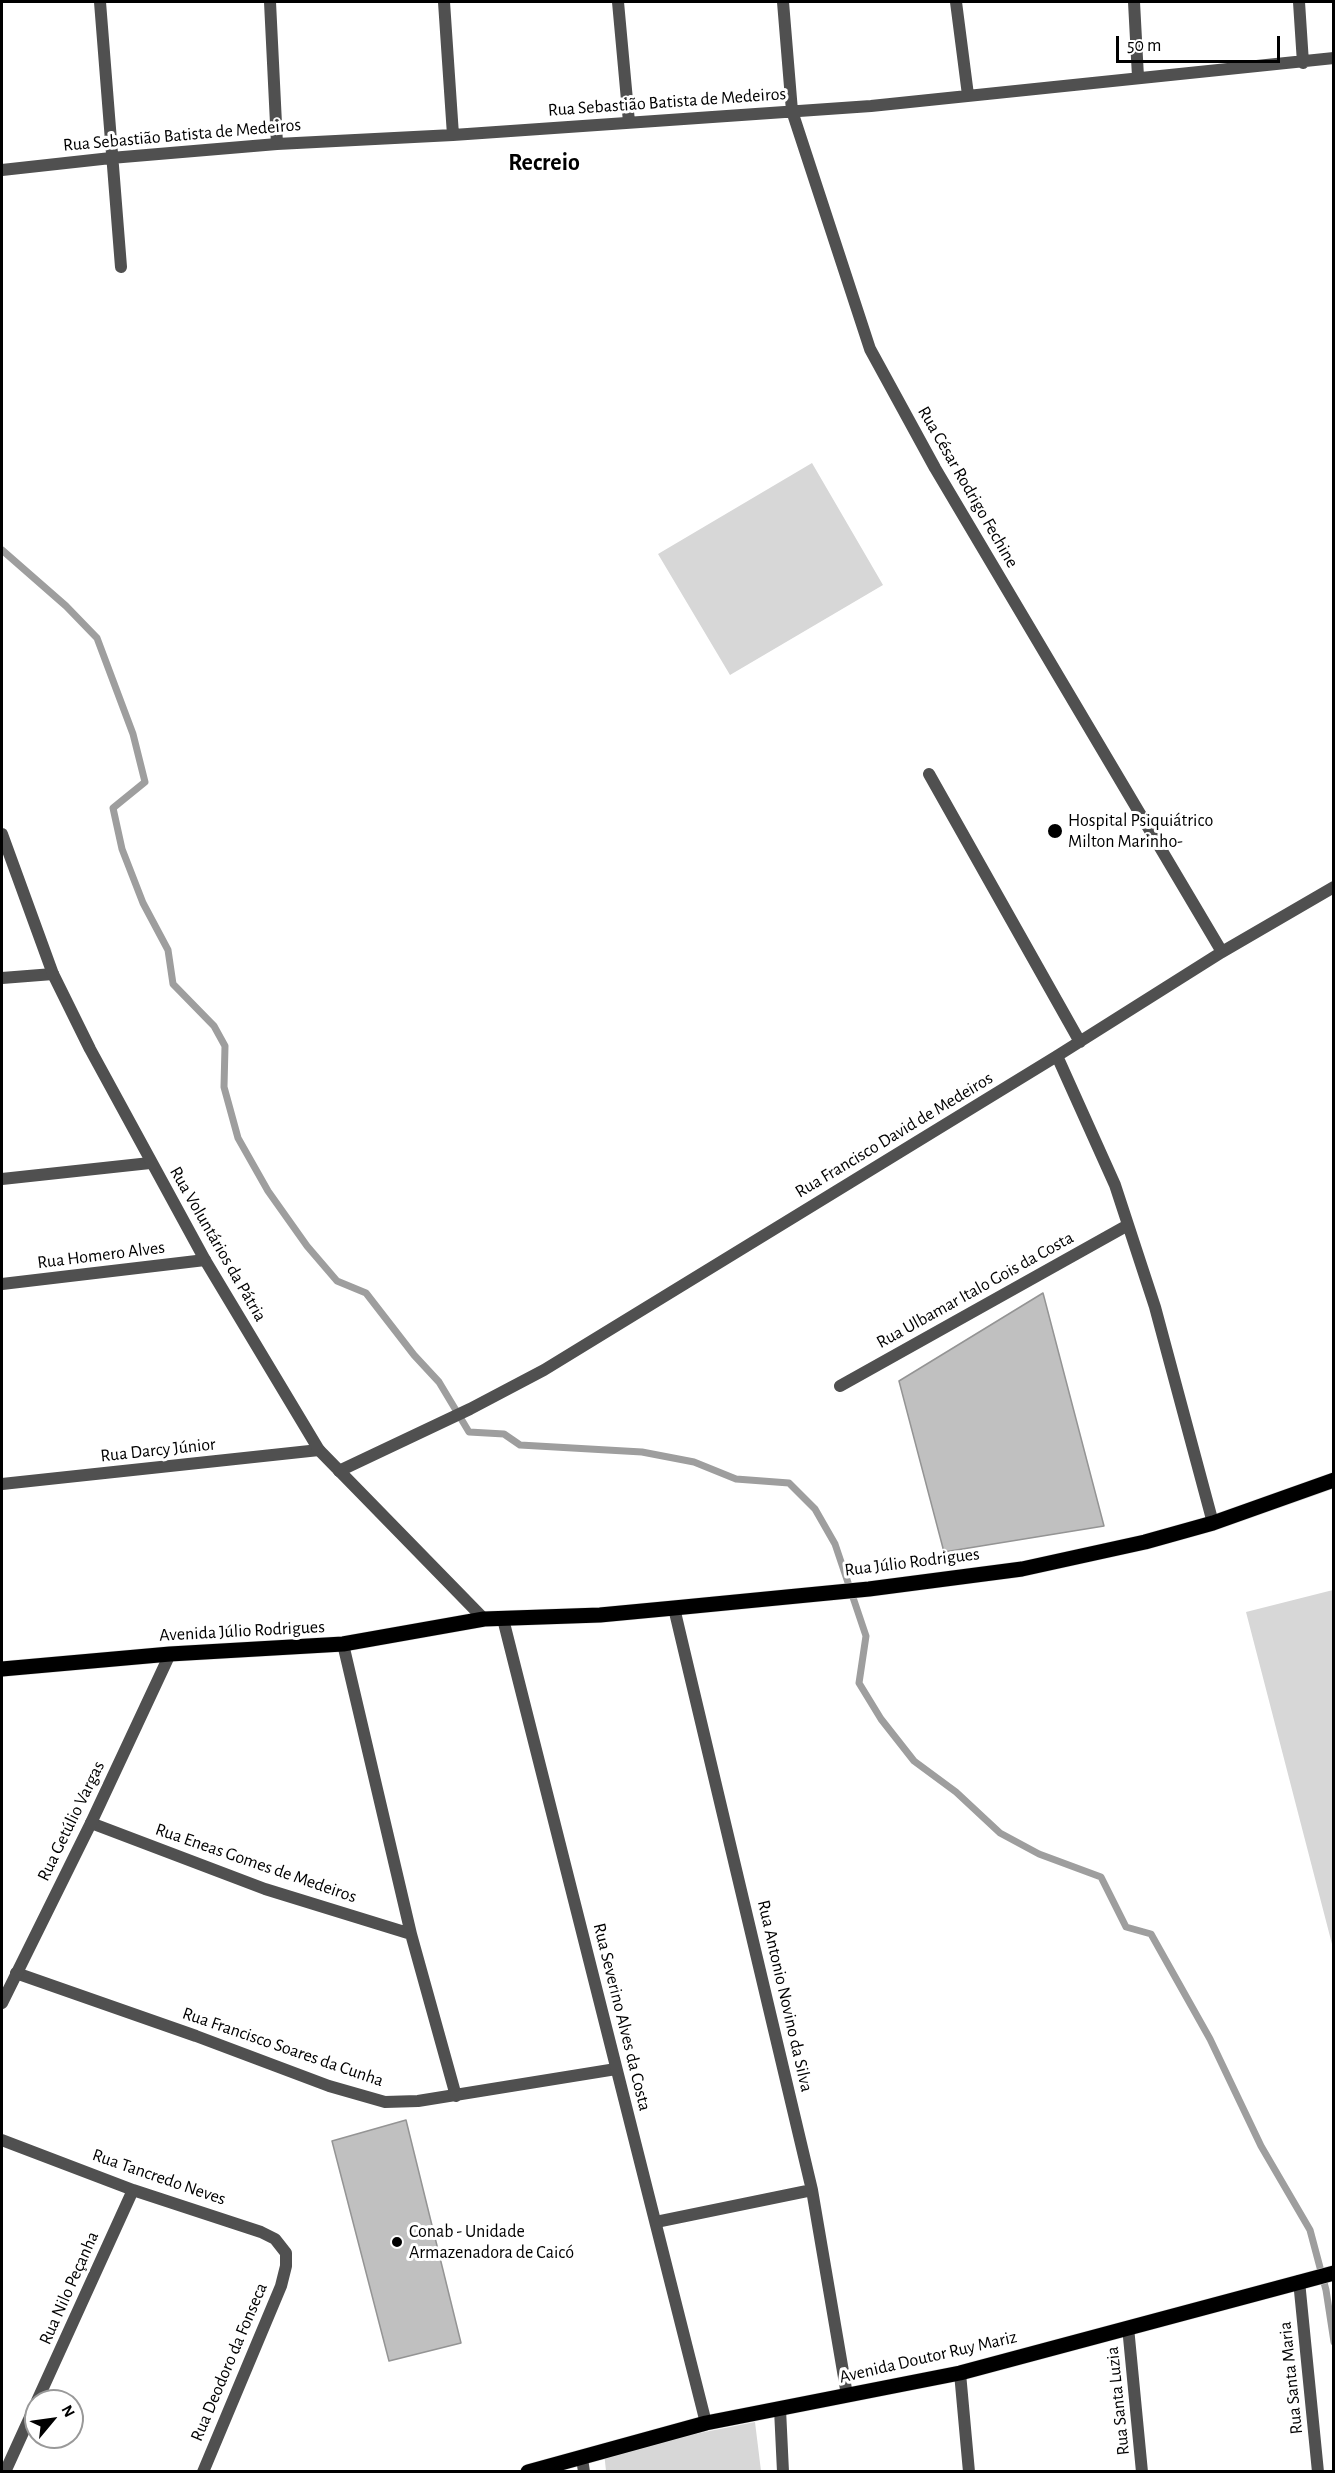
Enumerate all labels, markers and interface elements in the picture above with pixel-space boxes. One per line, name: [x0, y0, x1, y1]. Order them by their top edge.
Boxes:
scale bar: [1119, 24, 1282, 62]
text: 50 m: [1127, 37, 1161, 55]
street label: Rua Sebastião Batista de Medeiros: [547, 83, 787, 121]
street label: Rua Sebastião Batista de Medeiros: [62, 114, 302, 156]
district label: Recreio: [508, 149, 580, 177]
street label: Rua César Rodrigo Fechine: [913, 402, 1023, 572]
place label: Hospital Psiquiátrico Milton Marinho-: [1068, 810, 1213, 852]
marker: Hospital Psiquiátrico Milton Marinho-: [1046, 822, 1064, 840]
street label: Rua Francisco David de Medeiros: [791, 1067, 997, 1203]
street label: Rua Voluntários da Pátria: [165, 1163, 271, 1325]
street label: Rua Ulbamar Italo Gois da Costa: [873, 1227, 1077, 1353]
street label: Rua Homero Alves: [36, 1236, 166, 1274]
street label: Rua Darcy Júnior: [99, 1433, 217, 1467]
street label: Rua Júlio Rodrigues: [843, 1543, 981, 1581]
street label: Avenida Júlio Rodrigues: [159, 1616, 325, 1646]
street label: Rua Getúlio Vargas: [33, 1757, 109, 1885]
street label: Rua Eneas Gomes de Medeiros: [152, 1818, 360, 1908]
street label: Rua Antonio Novino da Silva: [752, 1898, 818, 2094]
street label: Rua Severino Alves da Costa: [588, 1921, 656, 2113]
street label: Rua Francisco Soares da Cunha: [179, 2002, 387, 2092]
street label: Rua Tancredo Neves: [89, 2144, 229, 2210]
place label: Conab - Unidade Armazenadora de Caicó: [409, 2221, 574, 2264]
street label: Rua Nilo Peçanha: [34, 2228, 104, 2348]
marker: Conab - Unidade Armazenadora de Caicó: [390, 2235, 404, 2249]
street label: Rua Deodoro da Fonseca: [186, 2279, 272, 2445]
street label: Rua Santa Maria: [1274, 2321, 1308, 2435]
street label: Avenida Doutor Ruy Mariz: [837, 2326, 1019, 2388]
street label: Rua Santa Luzia: [1102, 2345, 1134, 2457]
north arrow: [24, 2389, 84, 2449]
text: N: [58, 2402, 78, 2420]

